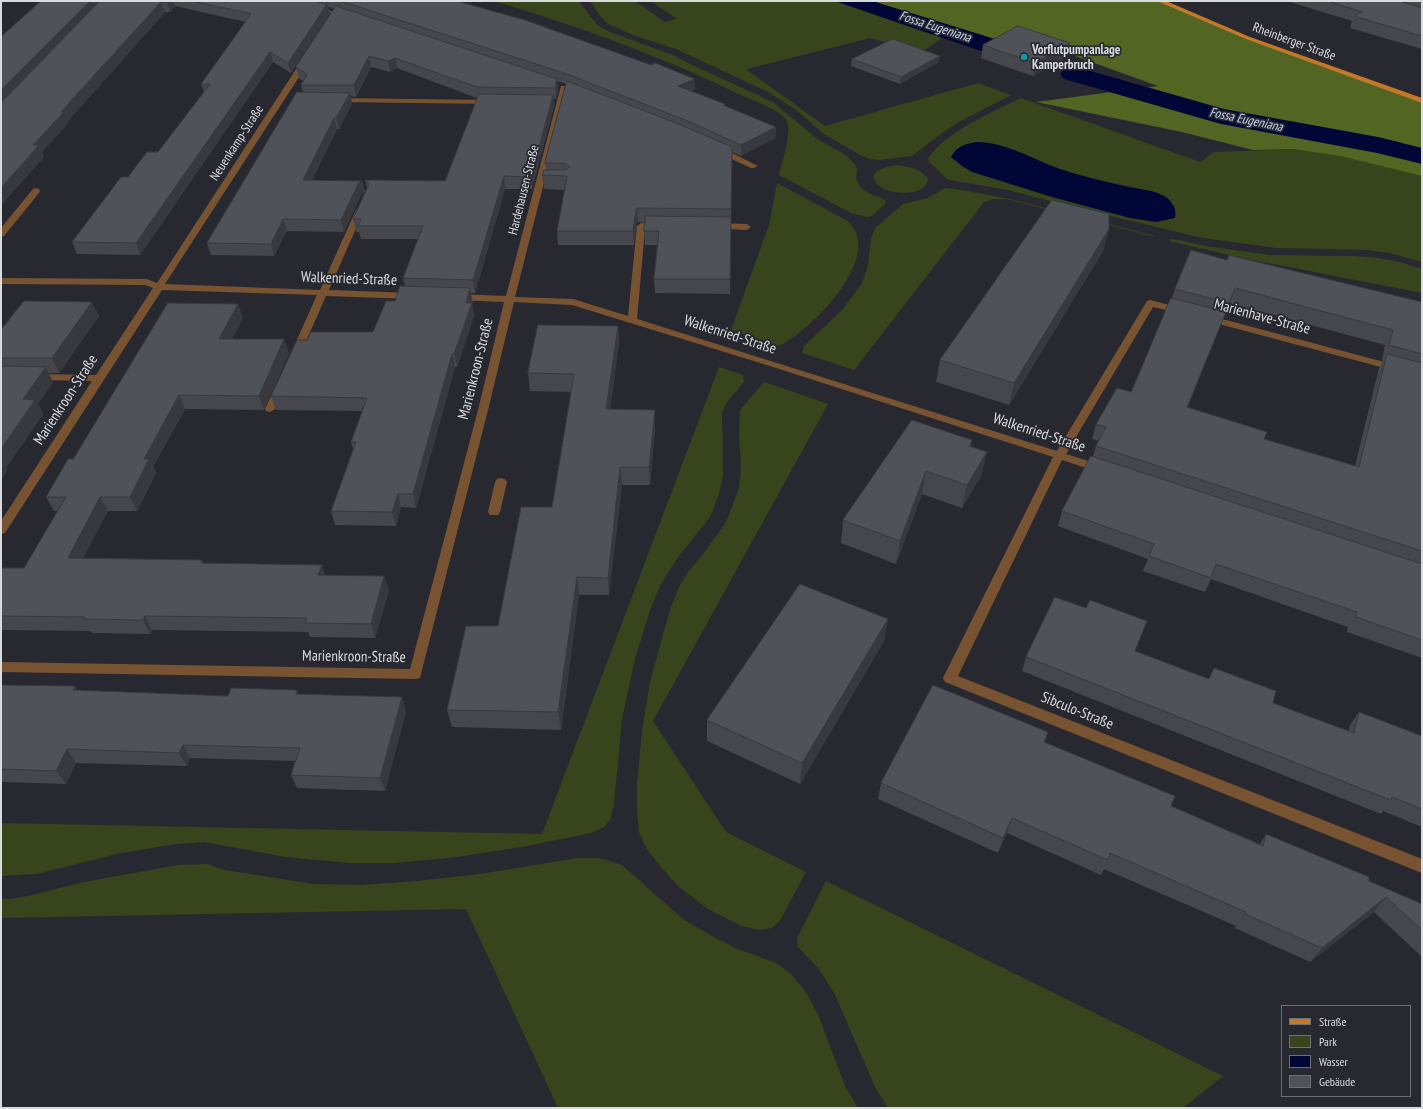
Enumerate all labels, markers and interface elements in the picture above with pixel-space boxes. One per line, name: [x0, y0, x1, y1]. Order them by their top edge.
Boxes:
water label: Fossa Eugeniana: [897, 8, 973, 46]
street label: Rheinberger Straße: [1250, 20, 1338, 64]
place label: Vorflutpumpanlage Kamperbruch: [1032, 42, 1120, 73]
marker: Vorflutpumpanlage Kamperbruch: [1019, 52, 1029, 62]
street label: Neuenkamp-Straße: [207, 102, 267, 184]
water label: Fossa Eugeniana: [1208, 105, 1284, 135]
street label: Hardehausen-Straße: [505, 143, 543, 237]
street label: Walkenried-Straße: [301, 268, 397, 290]
street label: Marienhave-Straße: [1212, 296, 1312, 338]
street label: Walkenried-Straße: [682, 312, 778, 358]
street label: Marienkroon-Straße: [455, 317, 497, 421]
street label: Marienkroon-Straße: [30, 352, 102, 448]
street label: Walkenried-Straße: [991, 410, 1087, 456]
street label: Marienkroon-Straße: [302, 647, 406, 667]
street label: Sibculo-Straße: [1038, 688, 1116, 734]
legend: [1281, 1005, 1411, 1097]
text: Straße: [1319, 1014, 1346, 1029]
text: Park: [1319, 1034, 1337, 1049]
text: Wasser: [1319, 1054, 1348, 1069]
text: Gebäude: [1319, 1074, 1355, 1089]

